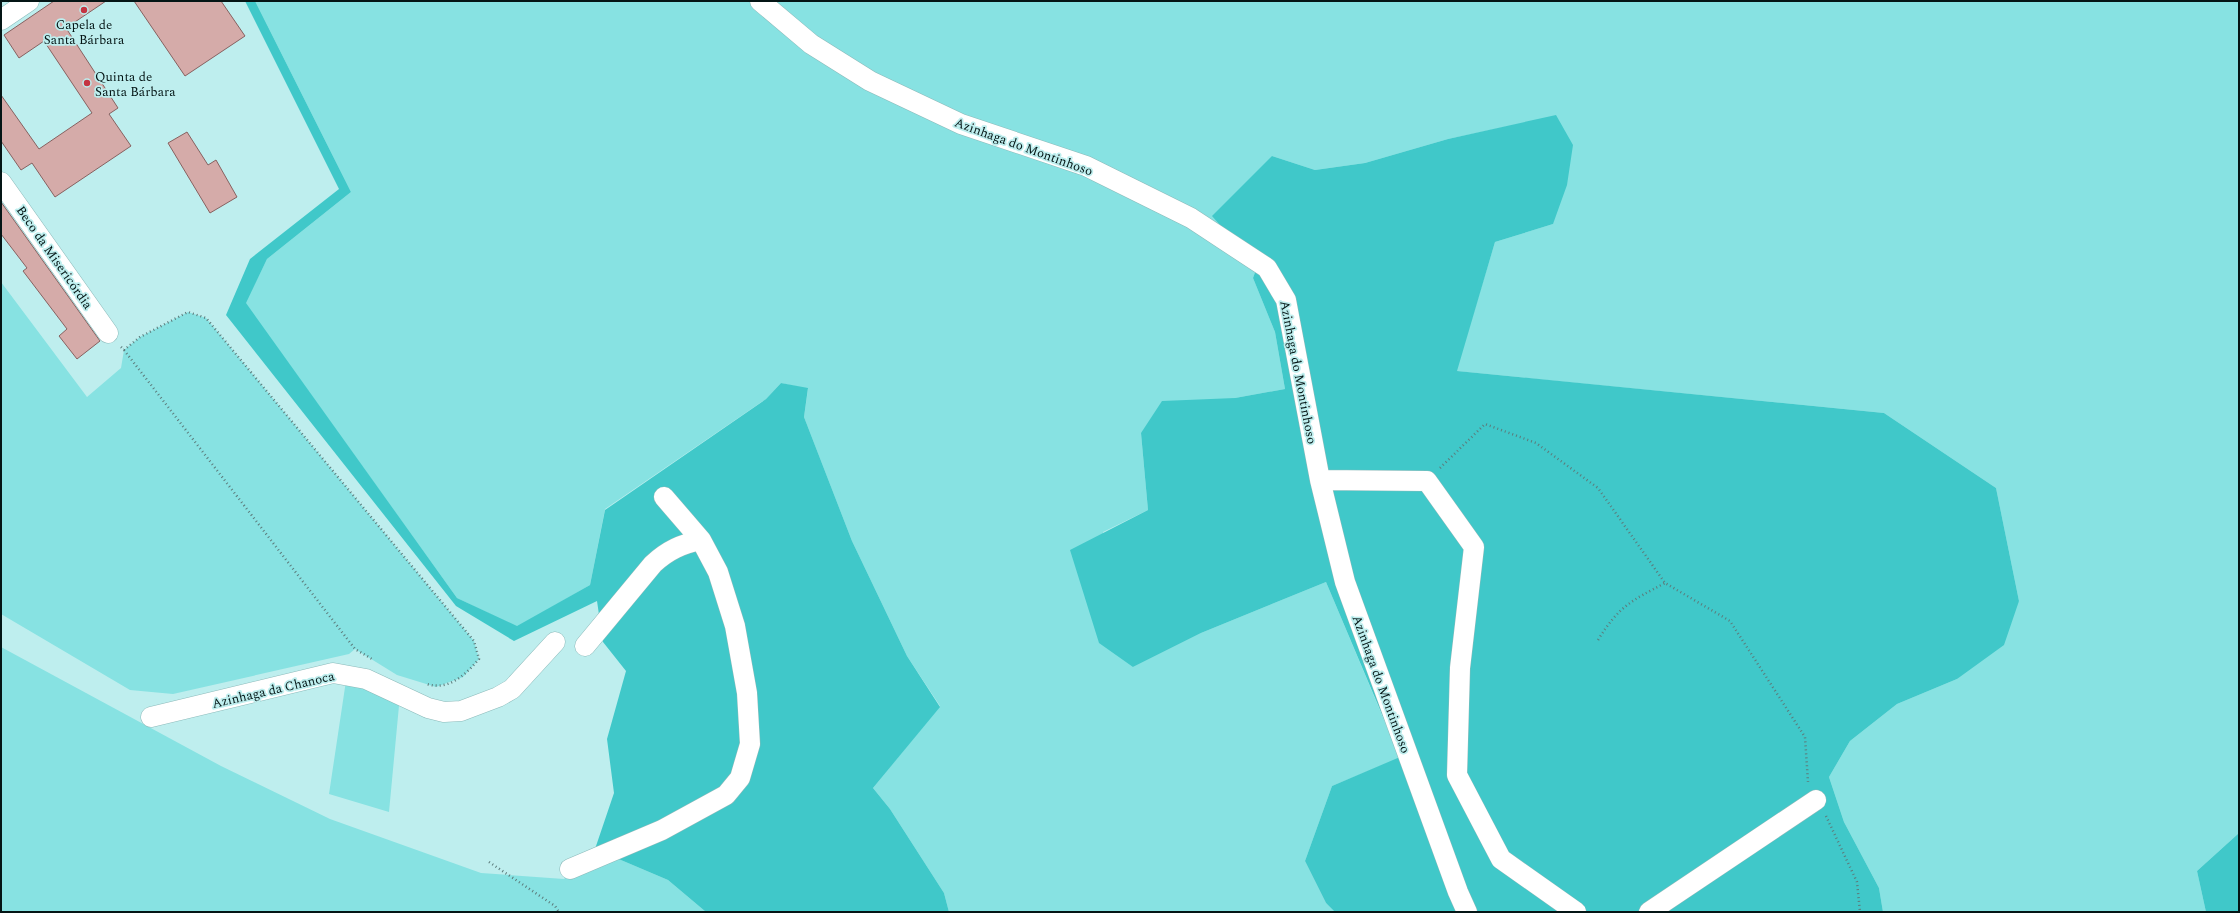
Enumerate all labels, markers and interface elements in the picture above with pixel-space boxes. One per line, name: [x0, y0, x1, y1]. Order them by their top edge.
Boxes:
marker: Capela de Santa Bárbara: [79, 5, 89, 15]
place label: Capela de Santa Bárbara: [44, 15, 125, 50]
place label: Quinta de Santa Bárbara: [95, 67, 176, 102]
marker: Quinta de Santa Bárbara: [82, 78, 92, 88]
street label: Azinhaga do Montinhoso: [952, 113, 1096, 181]
street label: Beco da Misericórdia: [11, 202, 98, 314]
street label: Azinhaga do Montinhoso: [1274, 299, 1322, 446]
street label: Azinhaga do Montinhoso: [1347, 612, 1415, 756]
street label: Azinhaga da Chanoca: [210, 666, 337, 714]

